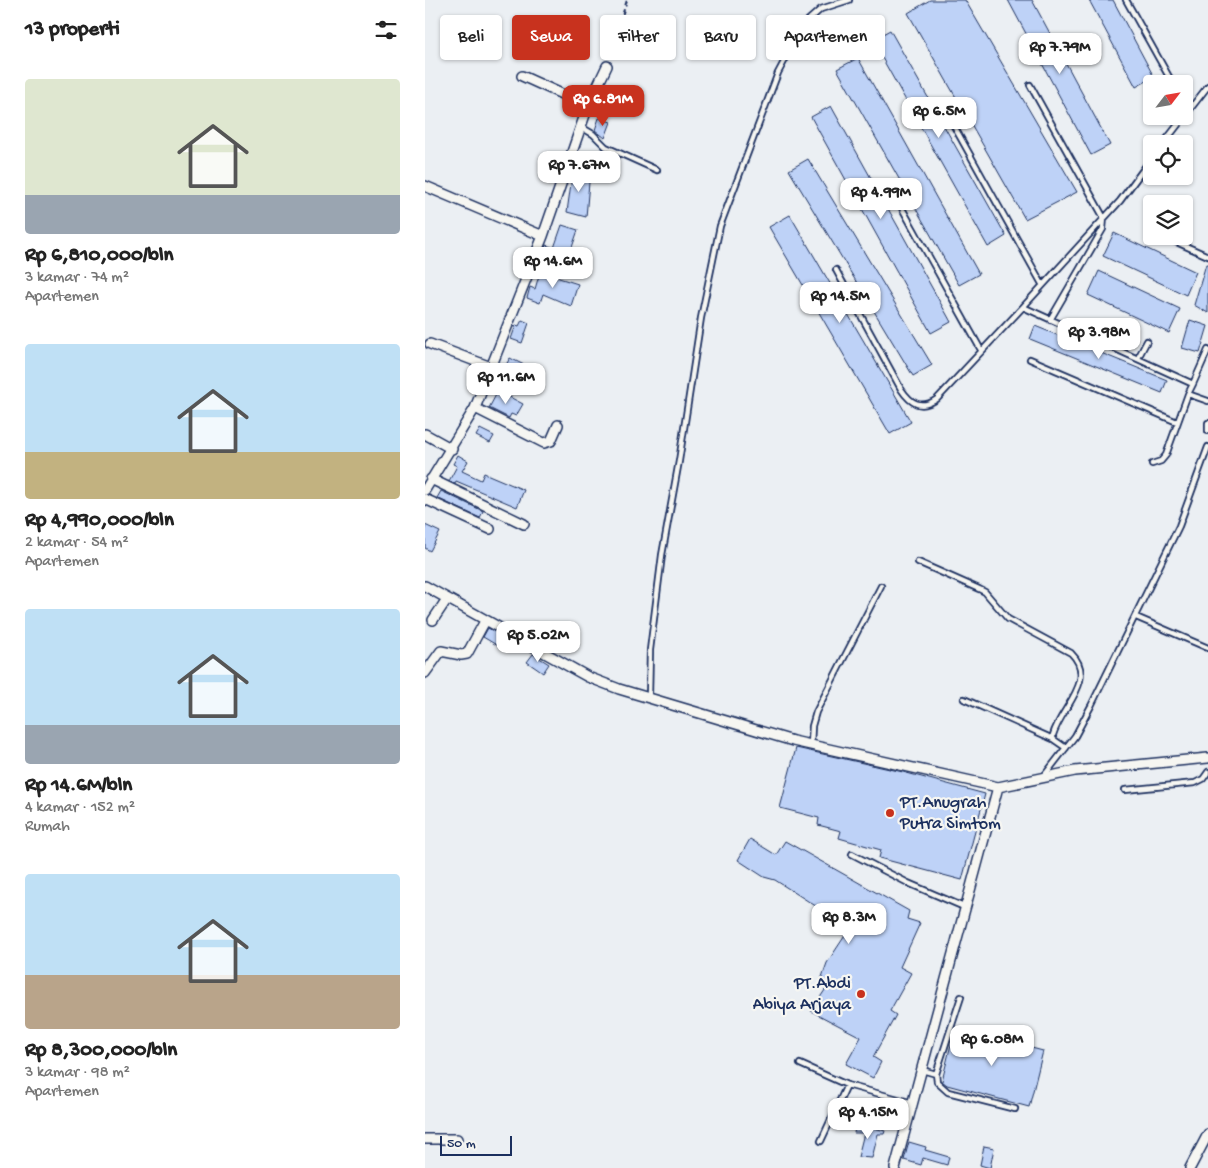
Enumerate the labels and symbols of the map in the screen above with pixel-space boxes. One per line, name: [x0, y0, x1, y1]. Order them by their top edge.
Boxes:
pin: Rp 7.79M: [1008, 32, 1112, 75]
north arrow: [1143, 75, 1193, 125]
pin: Rp 6.81M: [551, 84, 655, 127]
pin: Rp 6.5M: [893, 96, 985, 139]
pin: Rp 7.67M: [527, 150, 631, 193]
pin: Rp 4.99M: [829, 178, 933, 220]
pin: Rp 14.6M: [501, 246, 605, 289]
pin: Rp 14.5M: [788, 282, 892, 324]
pin: Rp 3.98M: [1047, 318, 1151, 360]
pin: Rp 11.6M: [454, 362, 558, 405]
pin: Rp 5.02M: [486, 620, 590, 663]
place label: PT.Anugrah Putra Simtom: [899, 793, 1001, 835]
marker: PT.Anugrah Putra Simtom: [884, 807, 896, 819]
pin: Rp 8.3M: [803, 902, 895, 945]
place label: PT.Abdi Abiya Arjaya: [753, 974, 852, 1016]
marker: PT.Abdi Abiya Arjaya: [855, 988, 867, 1000]
pin: Rp 6.08M: [940, 1024, 1044, 1067]
pin: Rp 4.15M: [816, 1098, 920, 1140]
scale bar: [440, 1133, 513, 1156]

